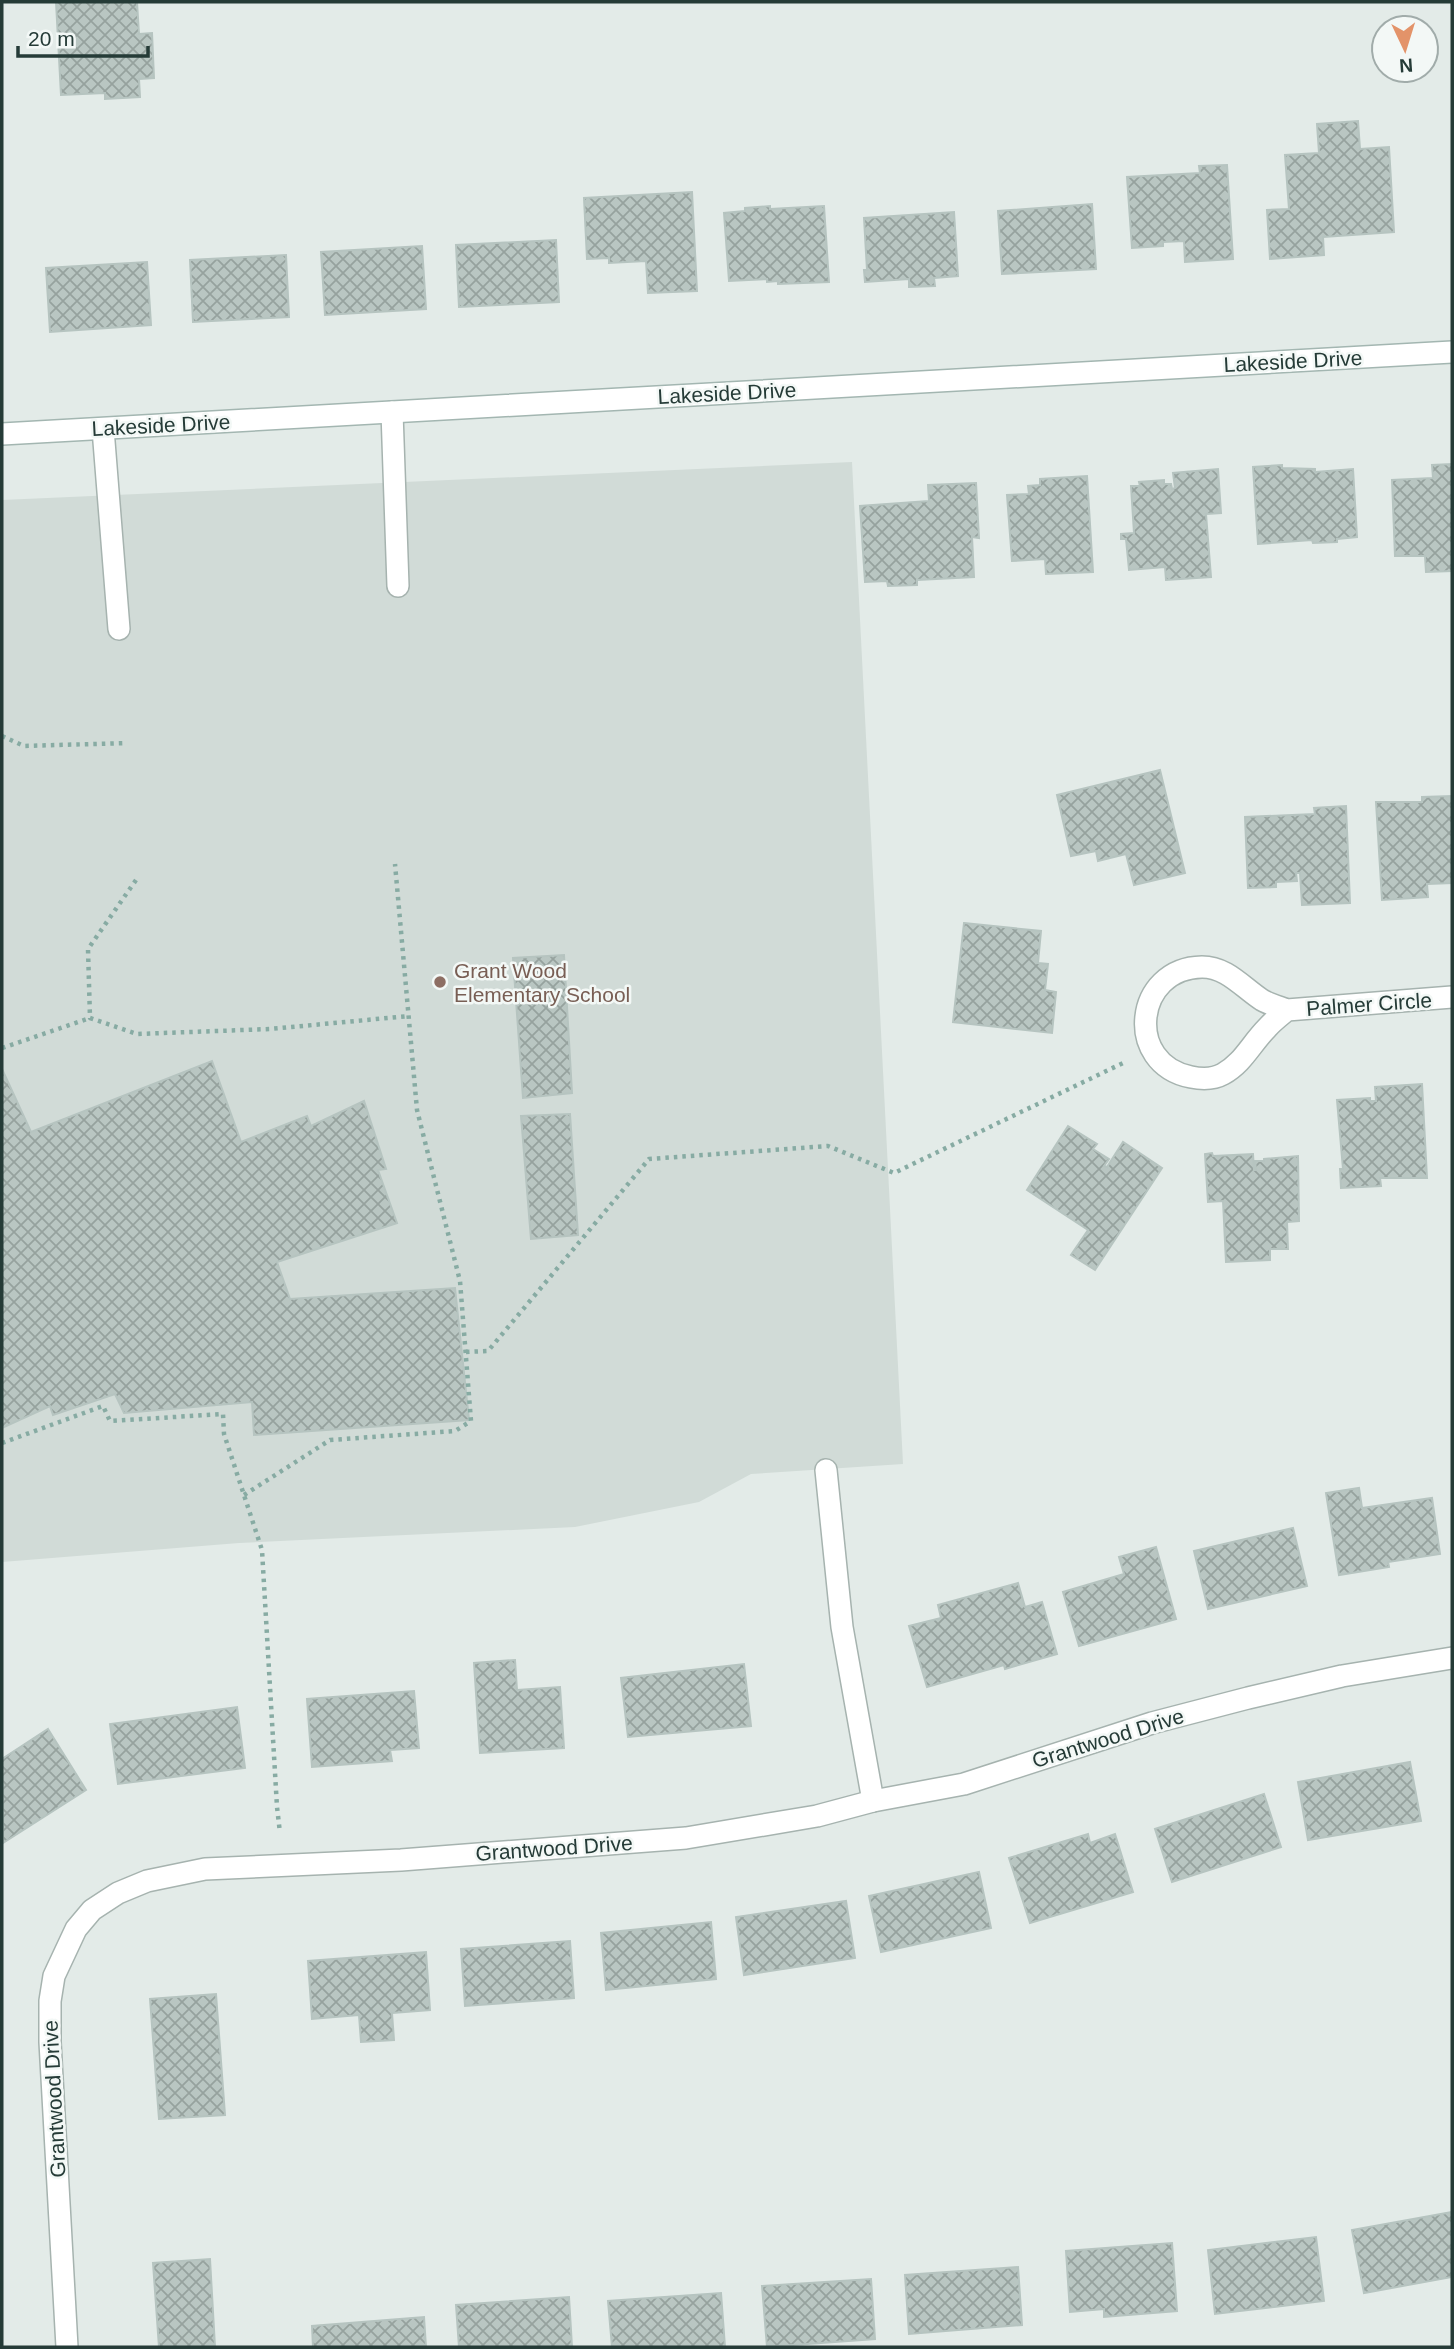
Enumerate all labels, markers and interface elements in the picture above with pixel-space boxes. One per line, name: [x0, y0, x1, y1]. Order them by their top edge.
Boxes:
scale bar: [18, 14, 147, 58]
north arrow: [1370, 14, 1440, 84]
text: 20 m: [28, 27, 75, 50]
text: N: [1399, 55, 1414, 76]
street label: Lakeside Drive: [1223, 346, 1363, 376]
street label: Lakeside Drive: [657, 378, 797, 408]
street label: Lakeside Drive: [91, 410, 231, 440]
place label: Grant Wood Elementary School: [454, 959, 630, 1006]
marker: Grant Wood Elementary School: [432, 974, 448, 990]
street label: Palmer Circle: [1305, 988, 1433, 1020]
street label: Grantwood Drive: [1029, 1704, 1187, 1772]
street label: Grantwood Drive: [475, 1831, 633, 1865]
street label: Grantwood Drive: [38, 2020, 70, 2178]

